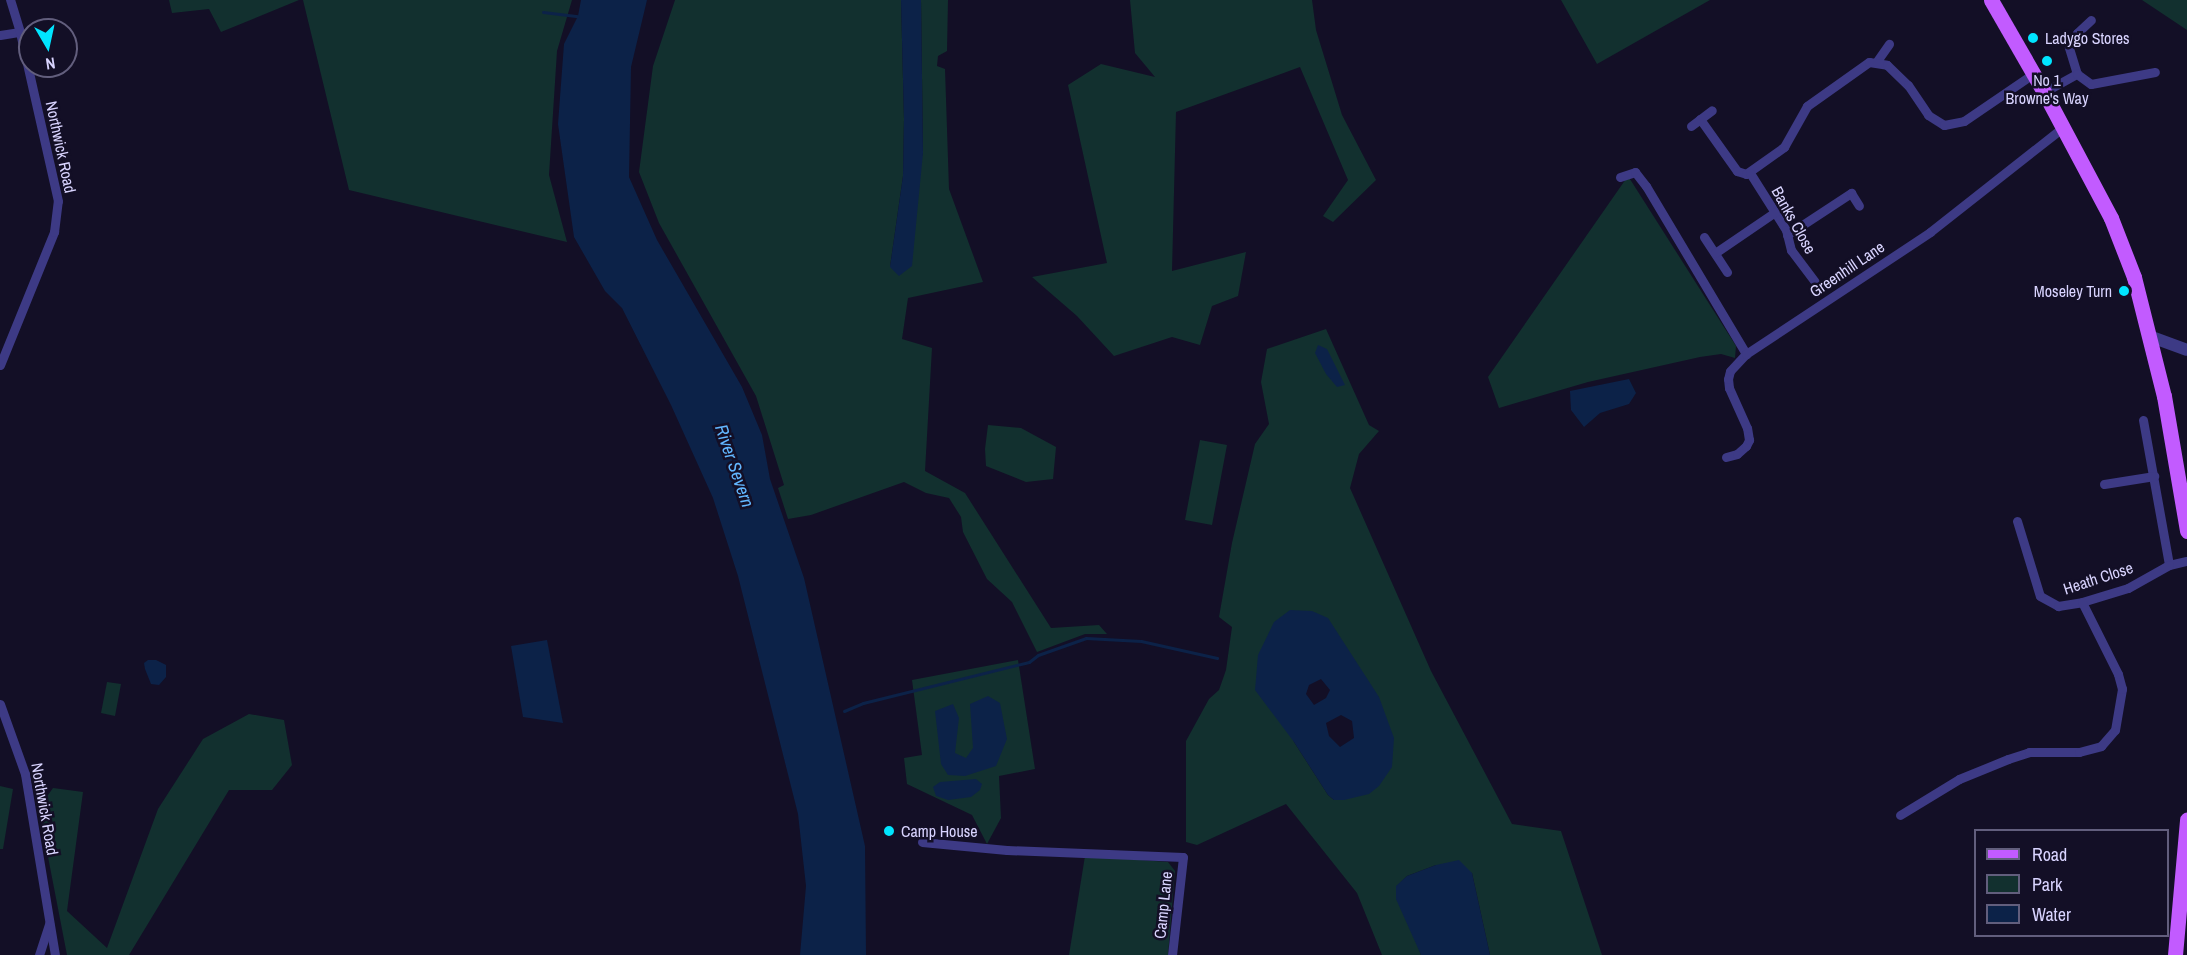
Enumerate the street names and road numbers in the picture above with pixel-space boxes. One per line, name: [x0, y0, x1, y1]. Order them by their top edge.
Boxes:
street label: Northwick Road: [42, 99, 80, 195]
street label: Banks Close: [1768, 183, 1820, 257]
street label: Greenhill Lane: [1806, 237, 1888, 301]
street label: Heath Close: [2061, 558, 2135, 598]
street label: Northwick Road: [27, 761, 63, 857]
street label: Camp Lane: [1150, 870, 1176, 940]

